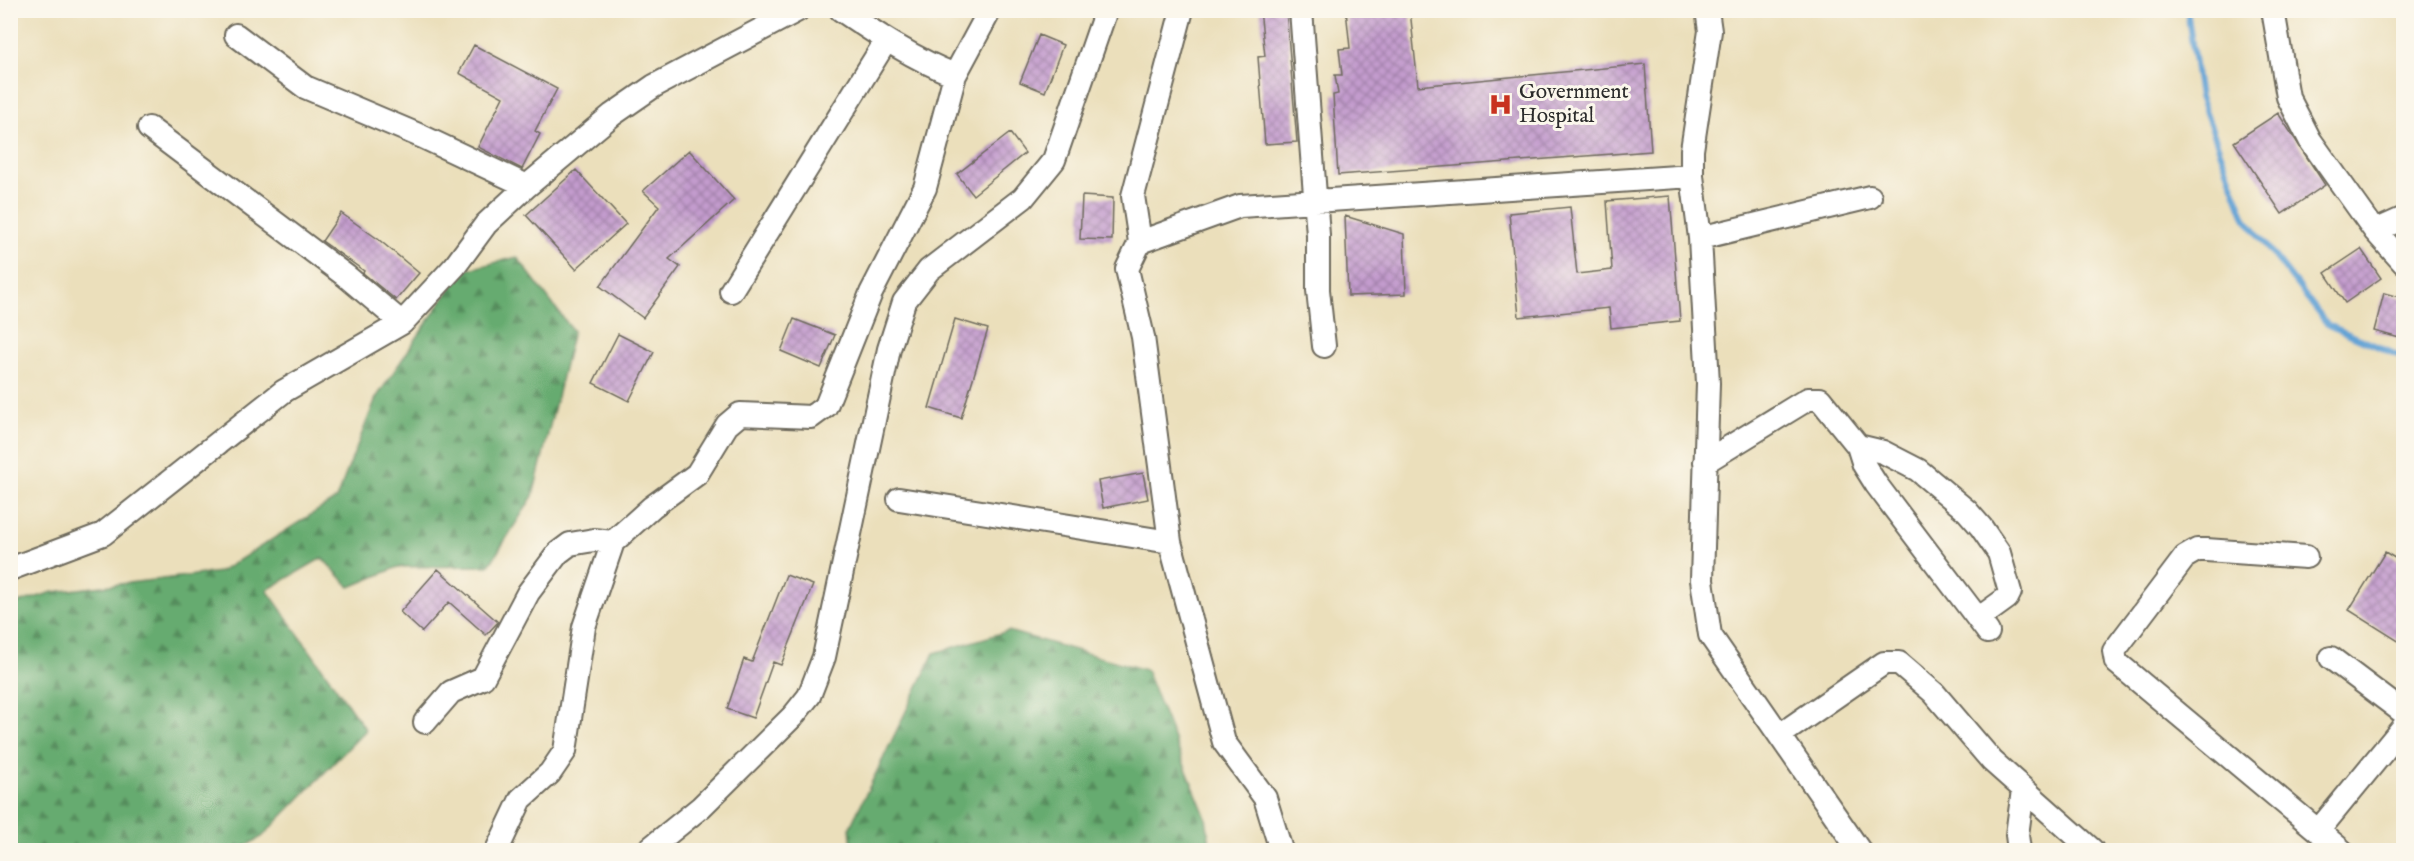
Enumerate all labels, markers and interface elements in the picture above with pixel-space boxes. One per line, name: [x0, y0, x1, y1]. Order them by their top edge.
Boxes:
place label: Government Hospital: [1519, 79, 1629, 130]
hospital icon: Government Hospital: [1488, 91, 1514, 117]

